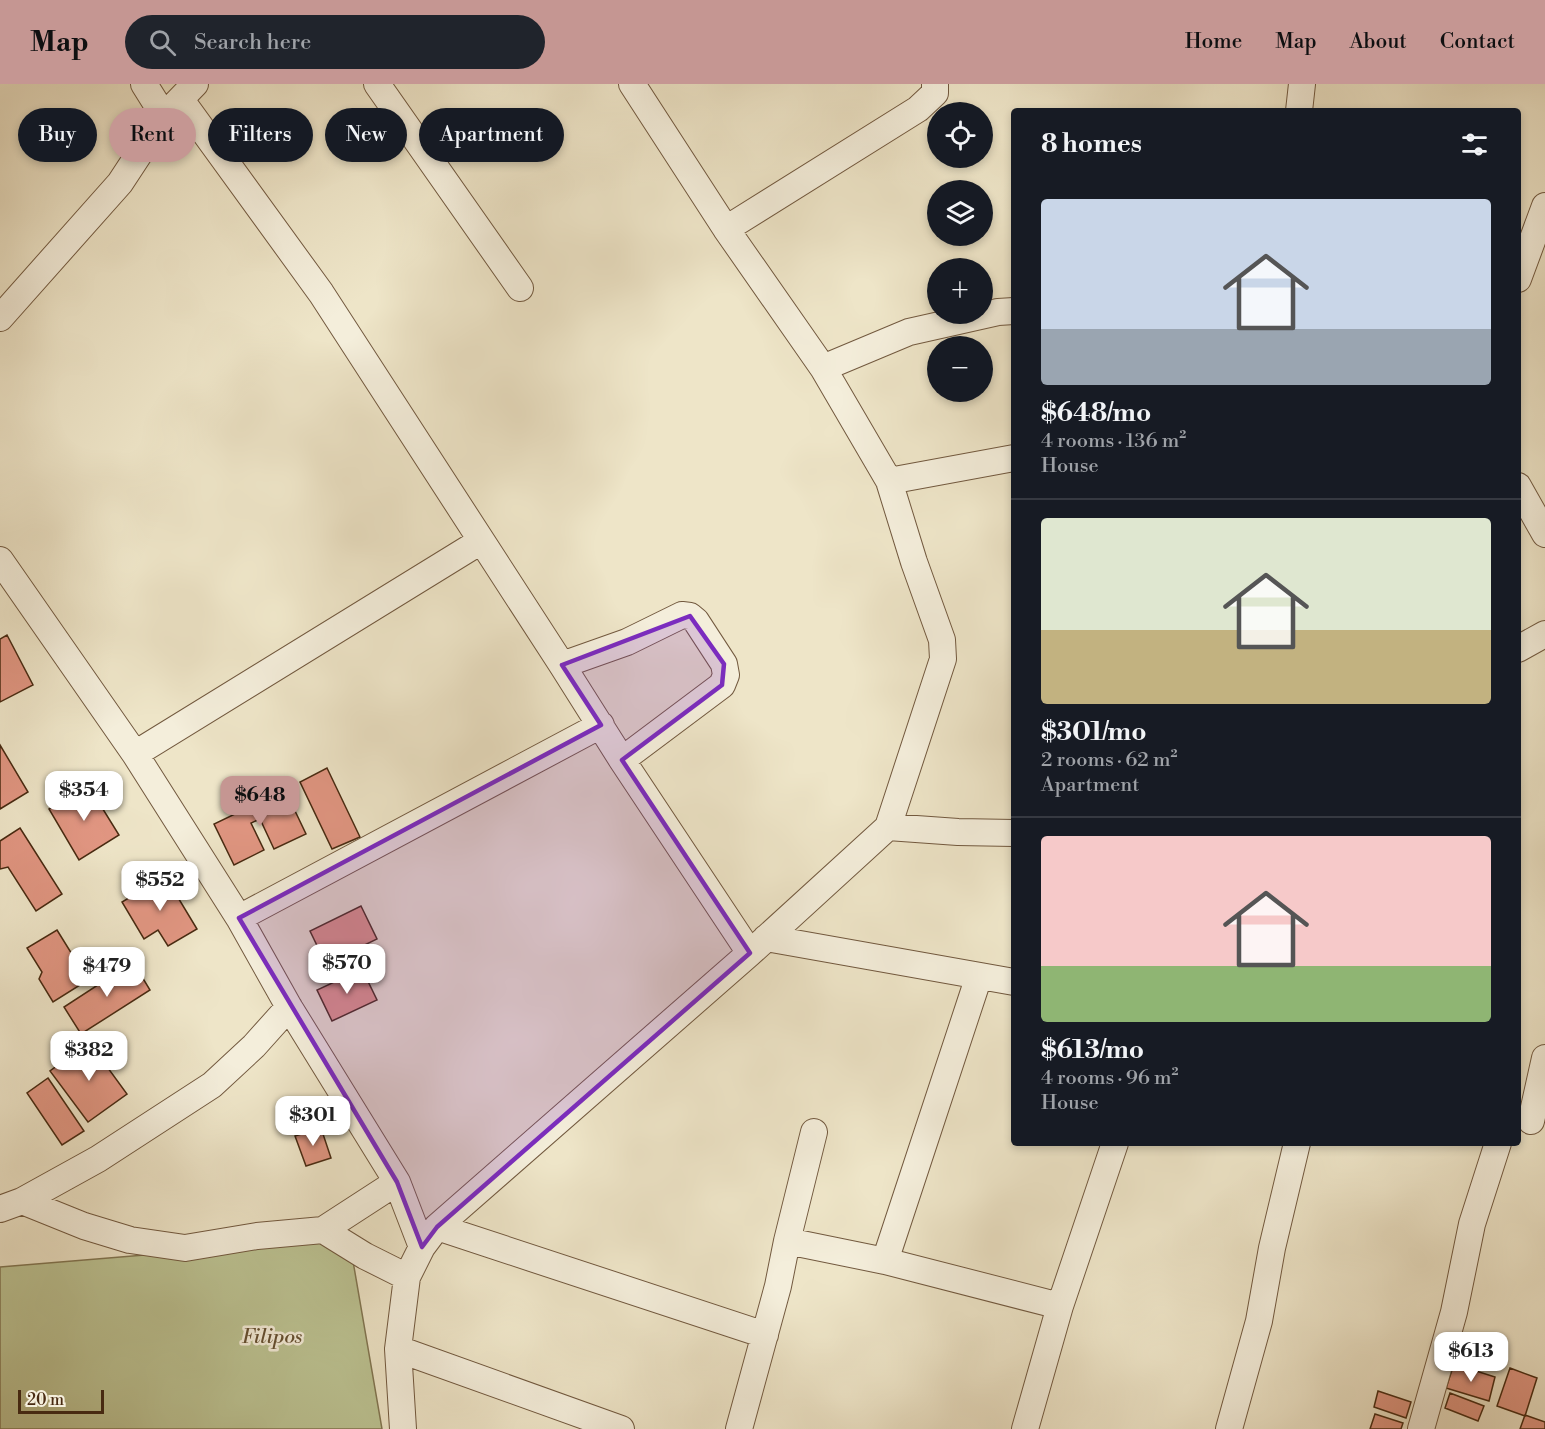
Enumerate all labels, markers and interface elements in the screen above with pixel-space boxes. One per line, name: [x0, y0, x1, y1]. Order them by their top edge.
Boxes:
search box: [125, 15, 545, 69]
text: Map: [30, 25, 89, 60]
icon: search: [146, 26, 179, 59]
text: Search here: [194, 29, 311, 56]
text: Home: [1185, 29, 1242, 55]
text: Map: [1275, 29, 1317, 55]
text: About: [1350, 29, 1407, 55]
text: Contact: [1440, 29, 1515, 55]
map controls: [927, 102, 993, 402]
button: locate: [927, 102, 993, 168]
chip: Buy: [18, 108, 97, 162]
chip: Rent: [109, 108, 196, 162]
chip: Filters: [208, 108, 313, 162]
chip: New: [325, 108, 407, 162]
chip: Apartment: [419, 108, 564, 162]
text: 8 homes: [1041, 128, 1142, 160]
icon: filters: [1458, 128, 1491, 161]
button: layers: [927, 180, 993, 246]
icon: home: [1212, 238, 1320, 346]
button: +: [927, 258, 993, 324]
button: −: [927, 336, 993, 402]
text: $648/mo: [1041, 397, 1151, 429]
text: 4 rooms · 136 m²: [1041, 429, 1186, 454]
text: House: [1041, 454, 1099, 479]
icon: home: [1212, 557, 1320, 665]
text: $301/mo: [1041, 716, 1147, 748]
text: 2 rooms · 62 m²: [1041, 748, 1177, 773]
pin: $354: [48, 771, 120, 822]
text: Apartment: [1041, 773, 1139, 798]
pin: $648: [224, 776, 296, 827]
text: $354: [59, 778, 109, 803]
text: $648: [234, 783, 286, 808]
pin: $552: [124, 861, 196, 912]
text: $552: [135, 868, 185, 893]
icon: home: [1212, 875, 1320, 983]
pin: $570: [311, 944, 383, 995]
pin: $479: [71, 947, 143, 998]
text: $570: [322, 951, 372, 976]
text: $479: [83, 954, 131, 979]
pin: $382: [53, 1031, 125, 1082]
text: $613/mo: [1041, 1034, 1144, 1066]
text: $382: [64, 1038, 114, 1063]
text: 4 rooms · 96 m²: [1041, 1066, 1179, 1091]
text: House: [1041, 1091, 1099, 1116]
pin: $301: [277, 1096, 349, 1147]
text: $301: [289, 1103, 337, 1128]
park label: Filipos: [242, 1325, 303, 1350]
pin: $613: [1435, 1332, 1507, 1383]
text: $613: [1448, 1339, 1494, 1364]
scale bar: [18, 1387, 104, 1414]
text: 20 m: [27, 1390, 64, 1410]

